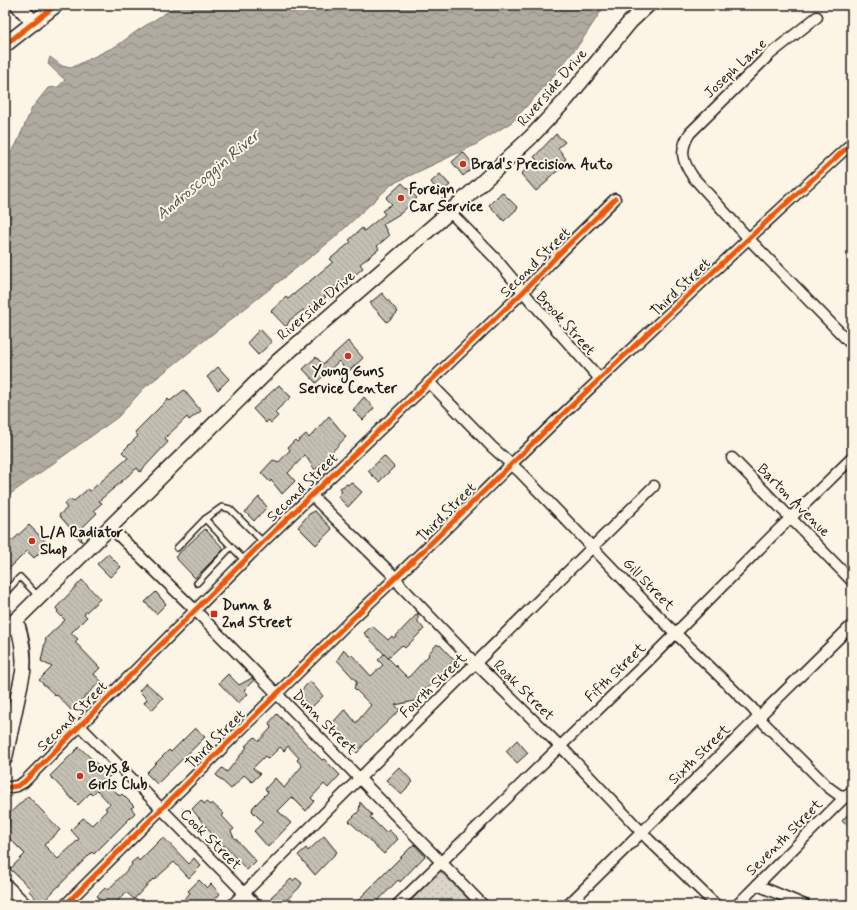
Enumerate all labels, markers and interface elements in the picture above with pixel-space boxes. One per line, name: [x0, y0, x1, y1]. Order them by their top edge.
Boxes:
street label: Joseph Lane: [700, 34, 772, 103]
street label: Riverside Drive: [513, 44, 592, 131]
water label: Androscoggin River: [152, 124, 267, 226]
place label: Brad's Precision Auto: [471, 155, 613, 175]
marker: Brad's Precision Auto: [458, 159, 468, 169]
place label: Foreign Car Service: [409, 180, 484, 217]
marker: Foreign Car Service: [396, 193, 406, 203]
street label: Second Street: [496, 223, 575, 302]
street label: Third Street: [646, 254, 716, 322]
street label: Riverside Drive: [273, 266, 360, 345]
street label: Brook Street: [531, 287, 600, 360]
marker: Young Guns Service Center: [343, 351, 353, 361]
place label: Young Guns Service Center: [299, 362, 398, 399]
street label: Second Street: [263, 448, 343, 527]
street label: Barton Avenue: [752, 460, 834, 542]
street label: Third Street: [413, 478, 481, 547]
place label: L/A Radiator Shop: [40, 523, 124, 560]
marker: L/A Radiator Shop: [27, 536, 37, 546]
street label: Gill Street: [618, 554, 679, 616]
place label: Dunn & 2nd Street: [222, 596, 292, 633]
marker: Dunn & 2nd Street: [209, 609, 219, 619]
street label: Fifth Street: [581, 638, 651, 707]
street label: Fourth Street: [396, 649, 472, 723]
street label: Roak Street: [488, 656, 558, 726]
street label: Second Street: [33, 677, 112, 756]
street label: Dunn Street: [287, 686, 361, 760]
street label: Third Street: [182, 705, 250, 774]
street label: Sixth Street: [664, 720, 735, 789]
place label: Boys & Girls Club: [88, 758, 148, 795]
marker: Boys & Girls Club: [75, 771, 85, 781]
street label: Seventh Street: [742, 795, 828, 881]
street label: Cook Street: [175, 805, 245, 875]

